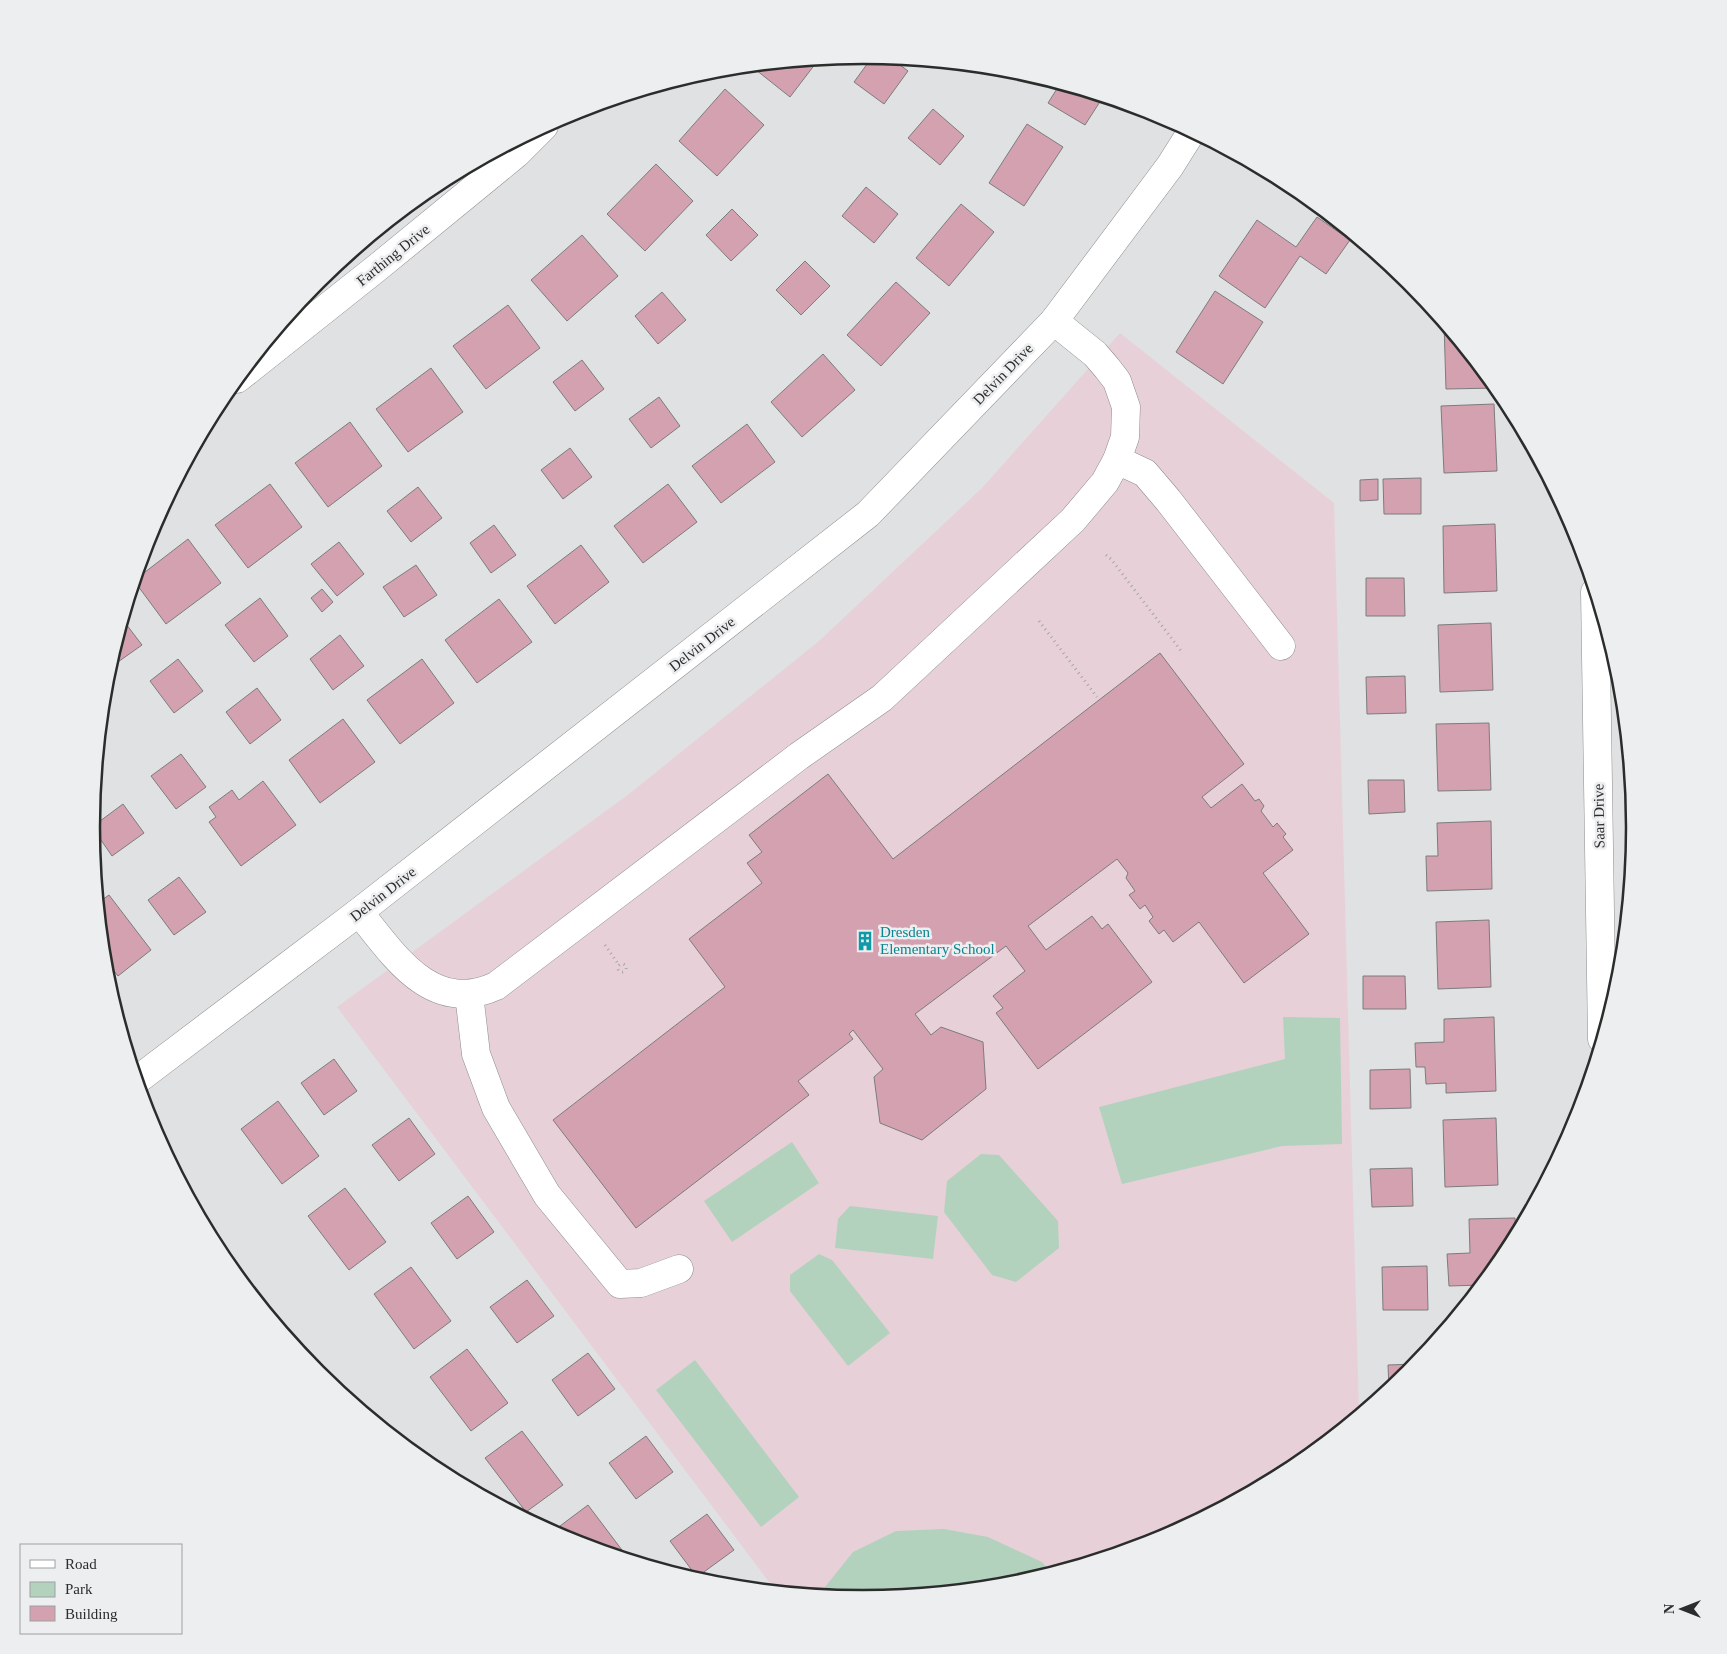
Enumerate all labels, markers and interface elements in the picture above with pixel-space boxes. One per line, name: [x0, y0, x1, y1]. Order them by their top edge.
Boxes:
street label: Farthing Drive: [353, 221, 433, 289]
street label: Delvin Drive: [970, 340, 1036, 408]
street label: Delvin Drive: [666, 613, 738, 675]
street label: Saar Drive: [1590, 783, 1608, 848]
street label: Delvin Drive: [347, 863, 419, 925]
place label: Dresden Elementary School: [880, 924, 995, 957]
building icon: Dresden Elementary School: [854, 930, 876, 952]
legend: [20, 1544, 182, 1634]
text: Road: [65, 1556, 97, 1572]
text: Park: [65, 1581, 93, 1597]
north arrow: [1657, 1584, 1707, 1634]
text: N: [1662, 1604, 1677, 1614]
text: Building: [65, 1606, 118, 1622]

